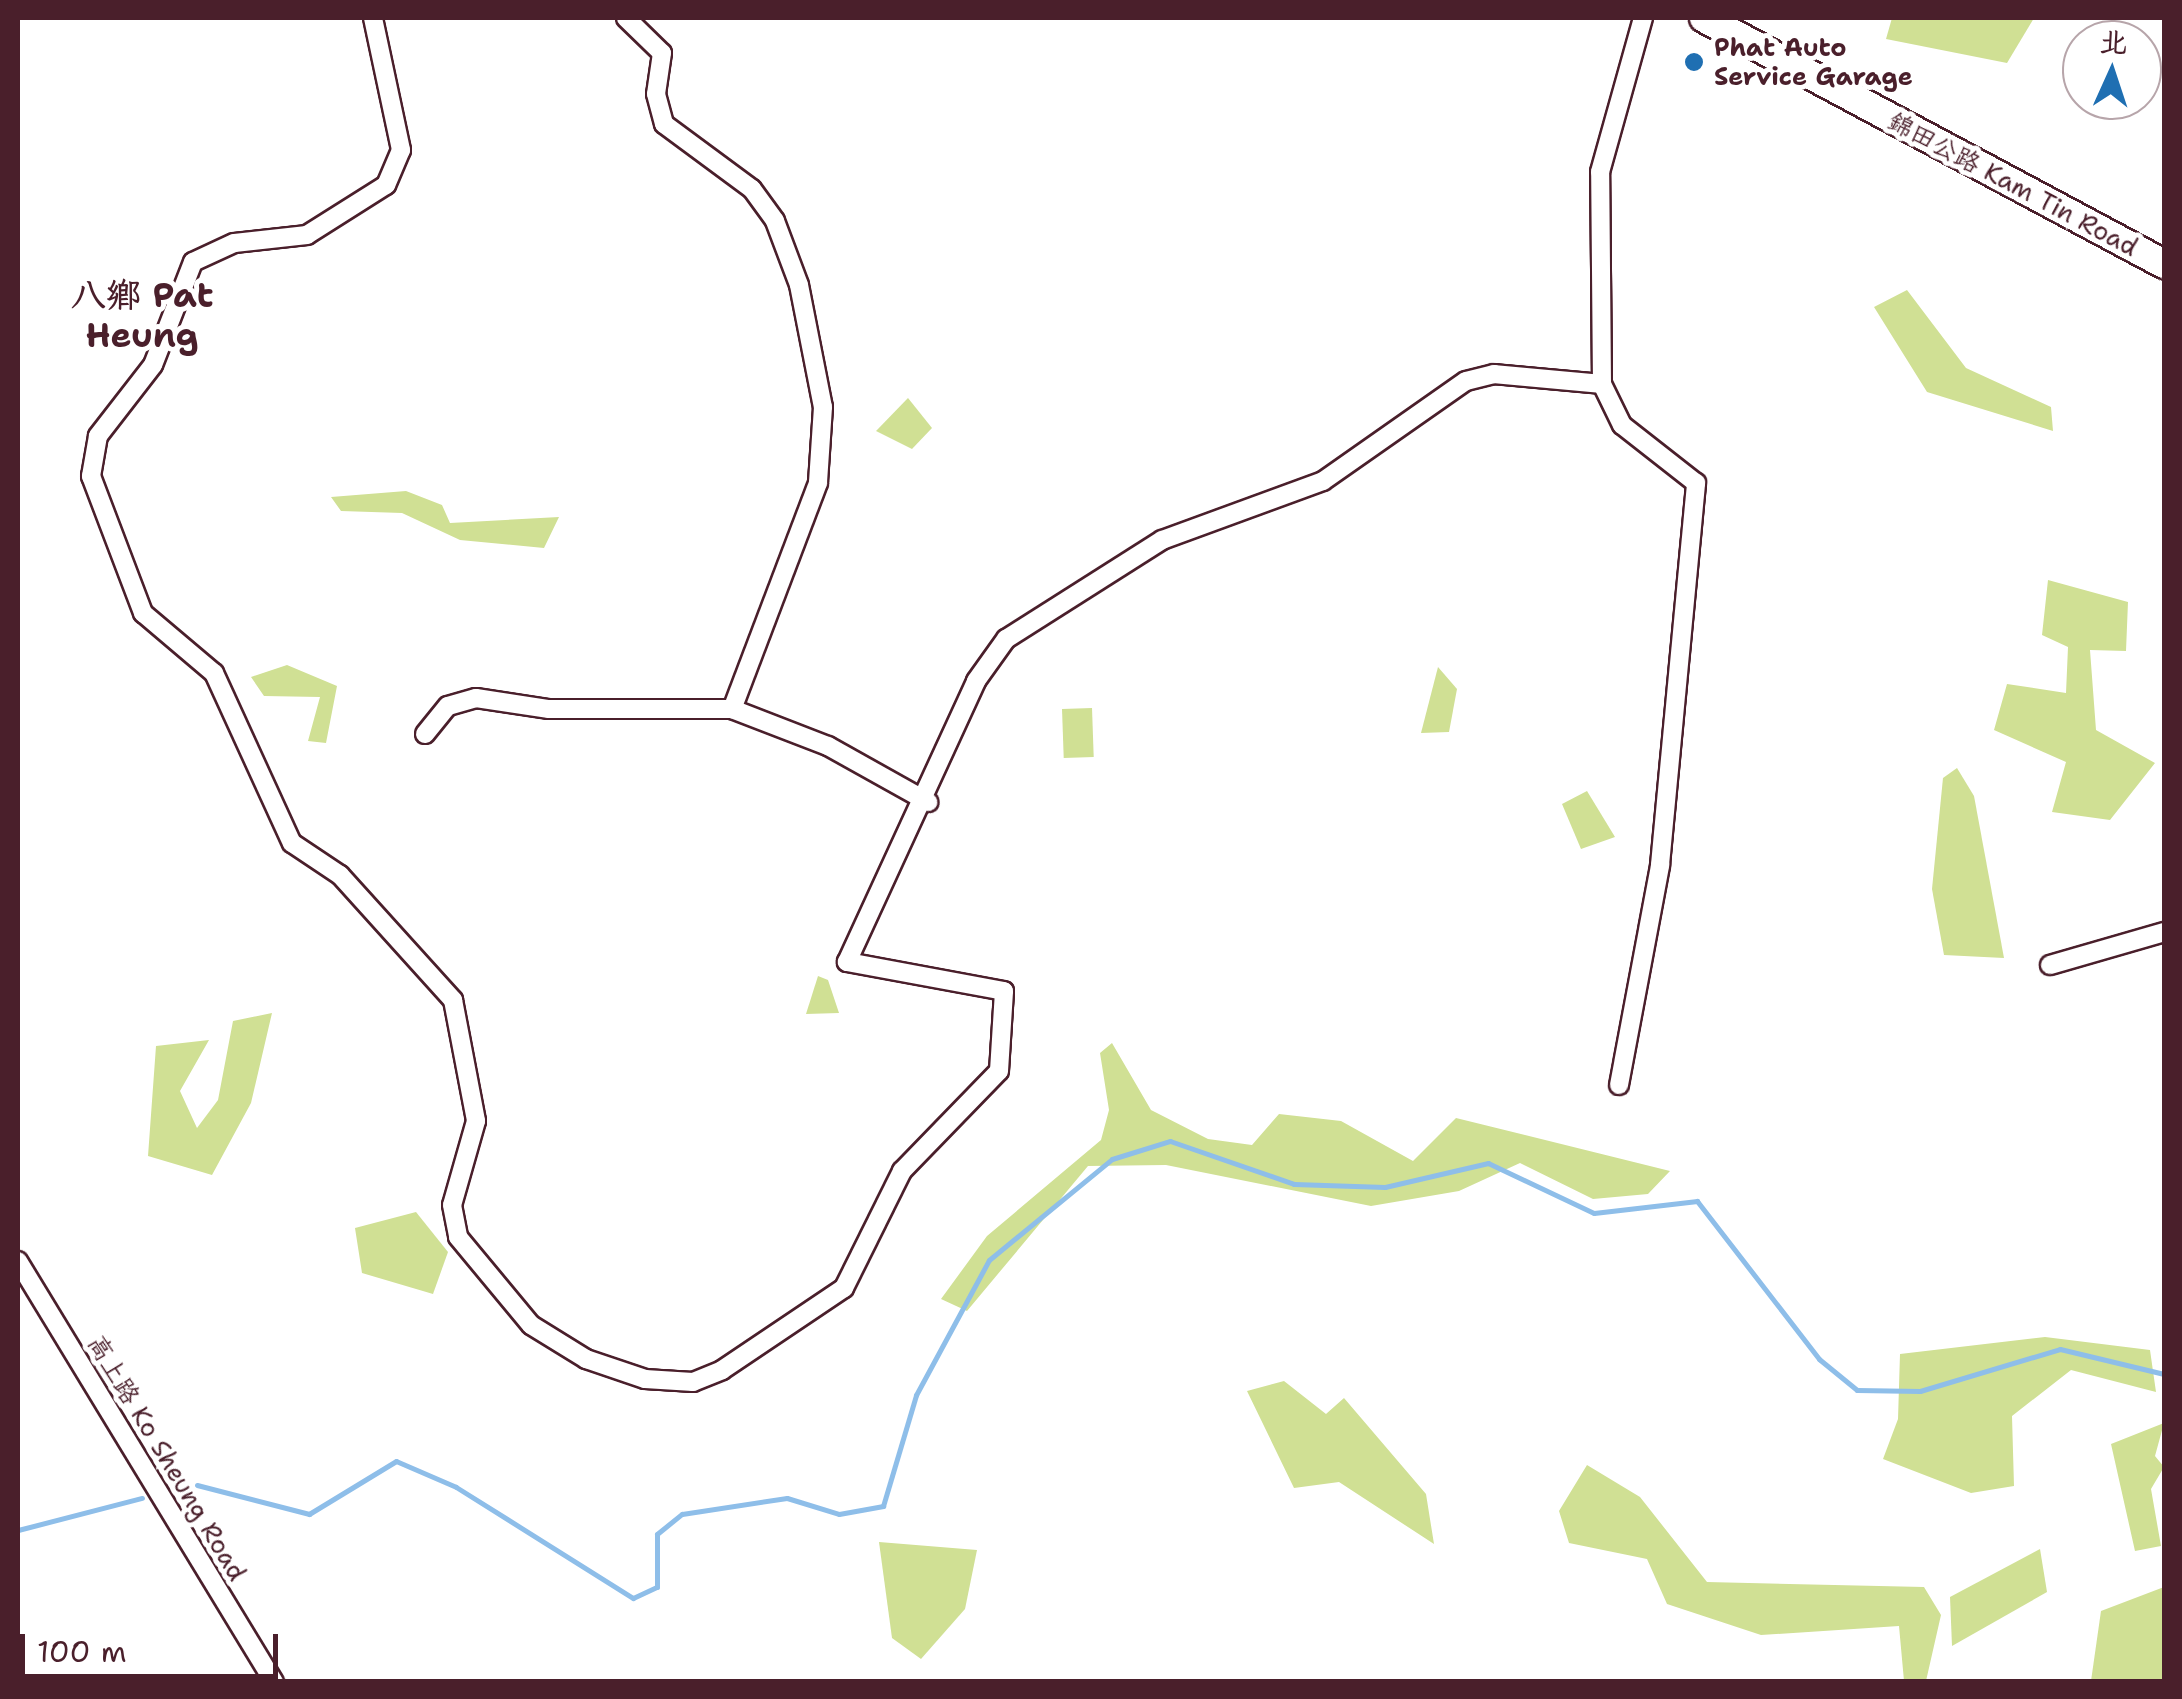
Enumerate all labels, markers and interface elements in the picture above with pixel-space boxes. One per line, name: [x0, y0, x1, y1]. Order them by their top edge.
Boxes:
north arrow: [2062, 20, 2162, 120]
text: 北: [2098, 22, 2128, 62]
place label: Phat Auto Service Garage: [1714, 33, 1913, 92]
marker: Phat Auto Service Garage: [1683, 51, 1705, 73]
street label: 錦田公路 Kam Tin Road: [1883, 105, 2143, 263]
district label: 八鄉 Pat Heung: [71, 274, 213, 356]
street label: 高上路 Ko Sheung Road: [82, 1330, 252, 1586]
scale bar: [25, 1614, 282, 1676]
text: 100 m: [37, 1631, 127, 1672]

